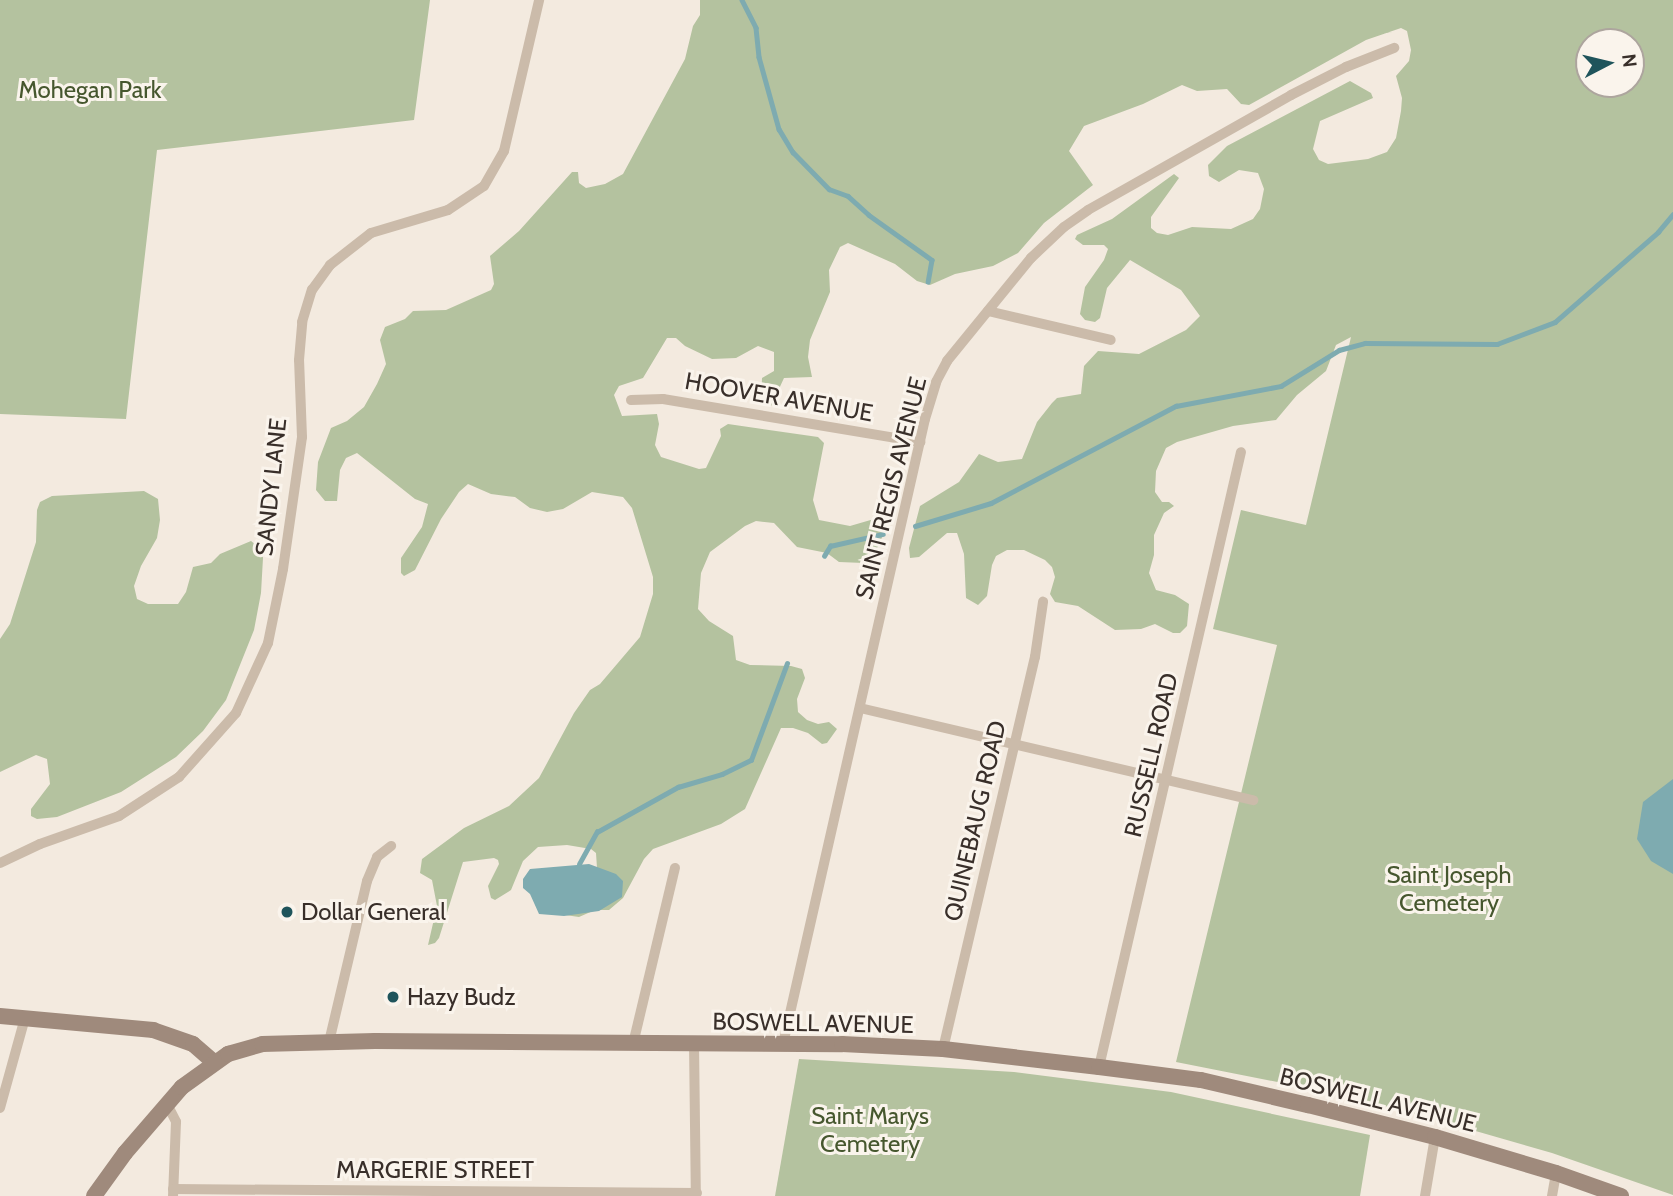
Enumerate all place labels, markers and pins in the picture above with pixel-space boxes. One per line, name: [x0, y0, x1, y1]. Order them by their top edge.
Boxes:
place label: Dollar General: [301, 898, 446, 926]
marker: Dollar General: [279, 904, 295, 920]
place label: Hazy Budz: [407, 983, 515, 1011]
marker: Hazy Budz: [385, 989, 401, 1005]

